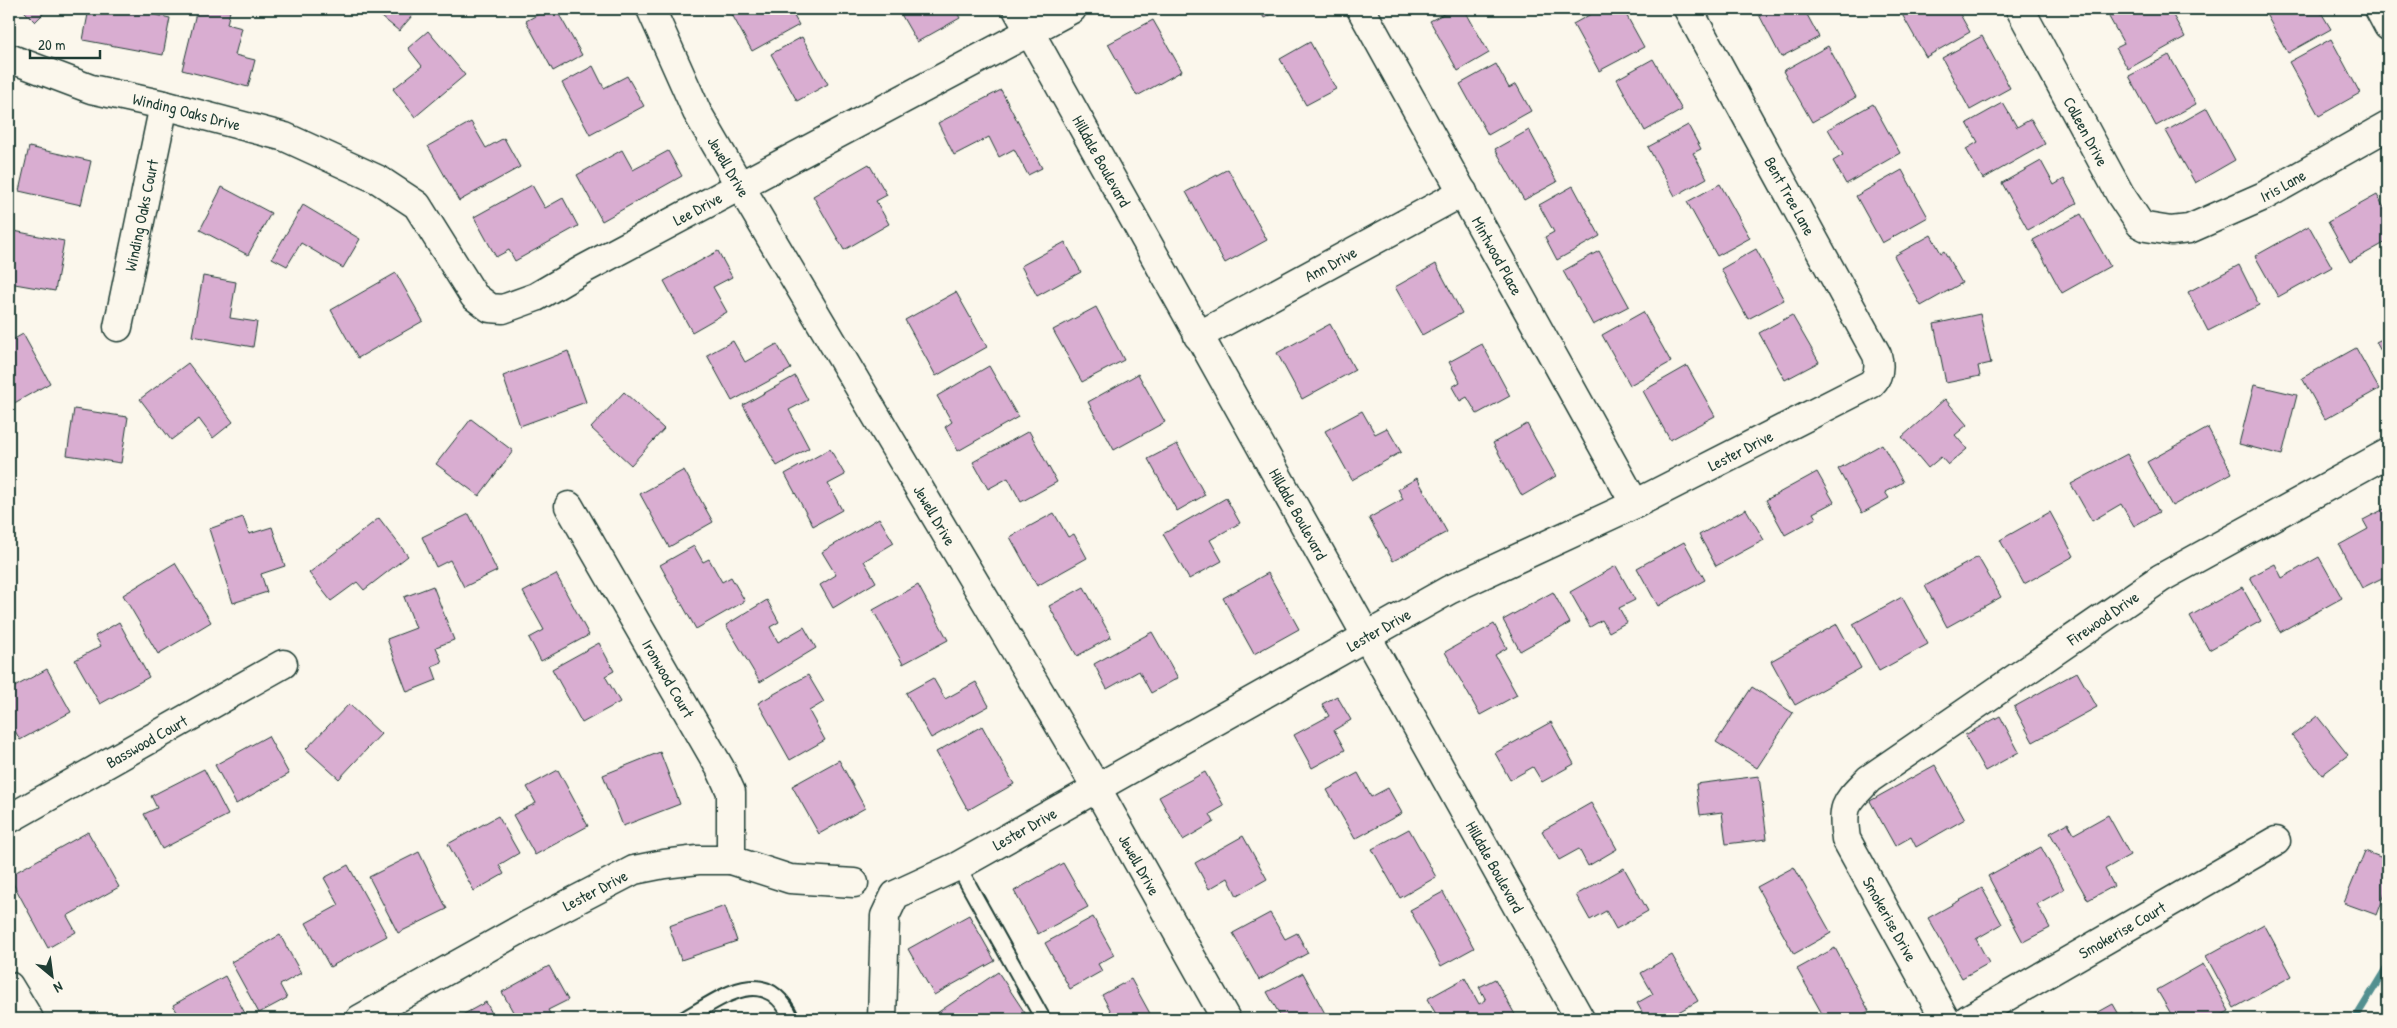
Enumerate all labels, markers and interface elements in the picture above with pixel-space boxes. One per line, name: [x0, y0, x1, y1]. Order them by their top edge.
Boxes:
scale bar: [30, 28, 100, 60]
text: 20 m: [38, 34, 65, 55]
street label: Winding Oaks Drive: [131, 87, 244, 136]
street label: Colleen Drive: [2058, 93, 2114, 170]
street label: Hilldale Boulevard: [1067, 111, 1136, 211]
street label: Jewell Drive: [702, 132, 755, 202]
street label: Bent Tree Lane: [1759, 153, 1821, 240]
street label: Winding Oaks Court: [119, 157, 164, 273]
street label: Iris Lane: [2257, 163, 2310, 207]
street label: Lee Drive: [669, 186, 726, 231]
street label: Mintwood Place: [1467, 212, 1529, 300]
street label: Ann Drive: [1301, 241, 1361, 287]
street label: Lester Drive: [1704, 424, 1777, 476]
street label: Hilldale Boulevard: [1264, 464, 1333, 564]
street label: Jewell Drive: [908, 481, 962, 550]
street label: Firewood Drive: [2062, 585, 2144, 651]
street label: Lester Drive: [1342, 603, 1415, 656]
street label: Ironwood Court: [637, 635, 700, 722]
street label: Basswood Court: [102, 709, 192, 773]
street label: Lester Drive: [988, 801, 1061, 855]
street label: Hilldale Boulevard: [1461, 817, 1529, 916]
street label: Jewell Drive: [1114, 830, 1166, 900]
street label: Lester Drive: [559, 864, 632, 916]
street label: Smokerise Drive: [1858, 873, 1923, 966]
street label: Smokerise Court: [2075, 896, 2170, 964]
north arrow: [28, 950, 78, 1000]
text: N: [50, 978, 66, 998]

